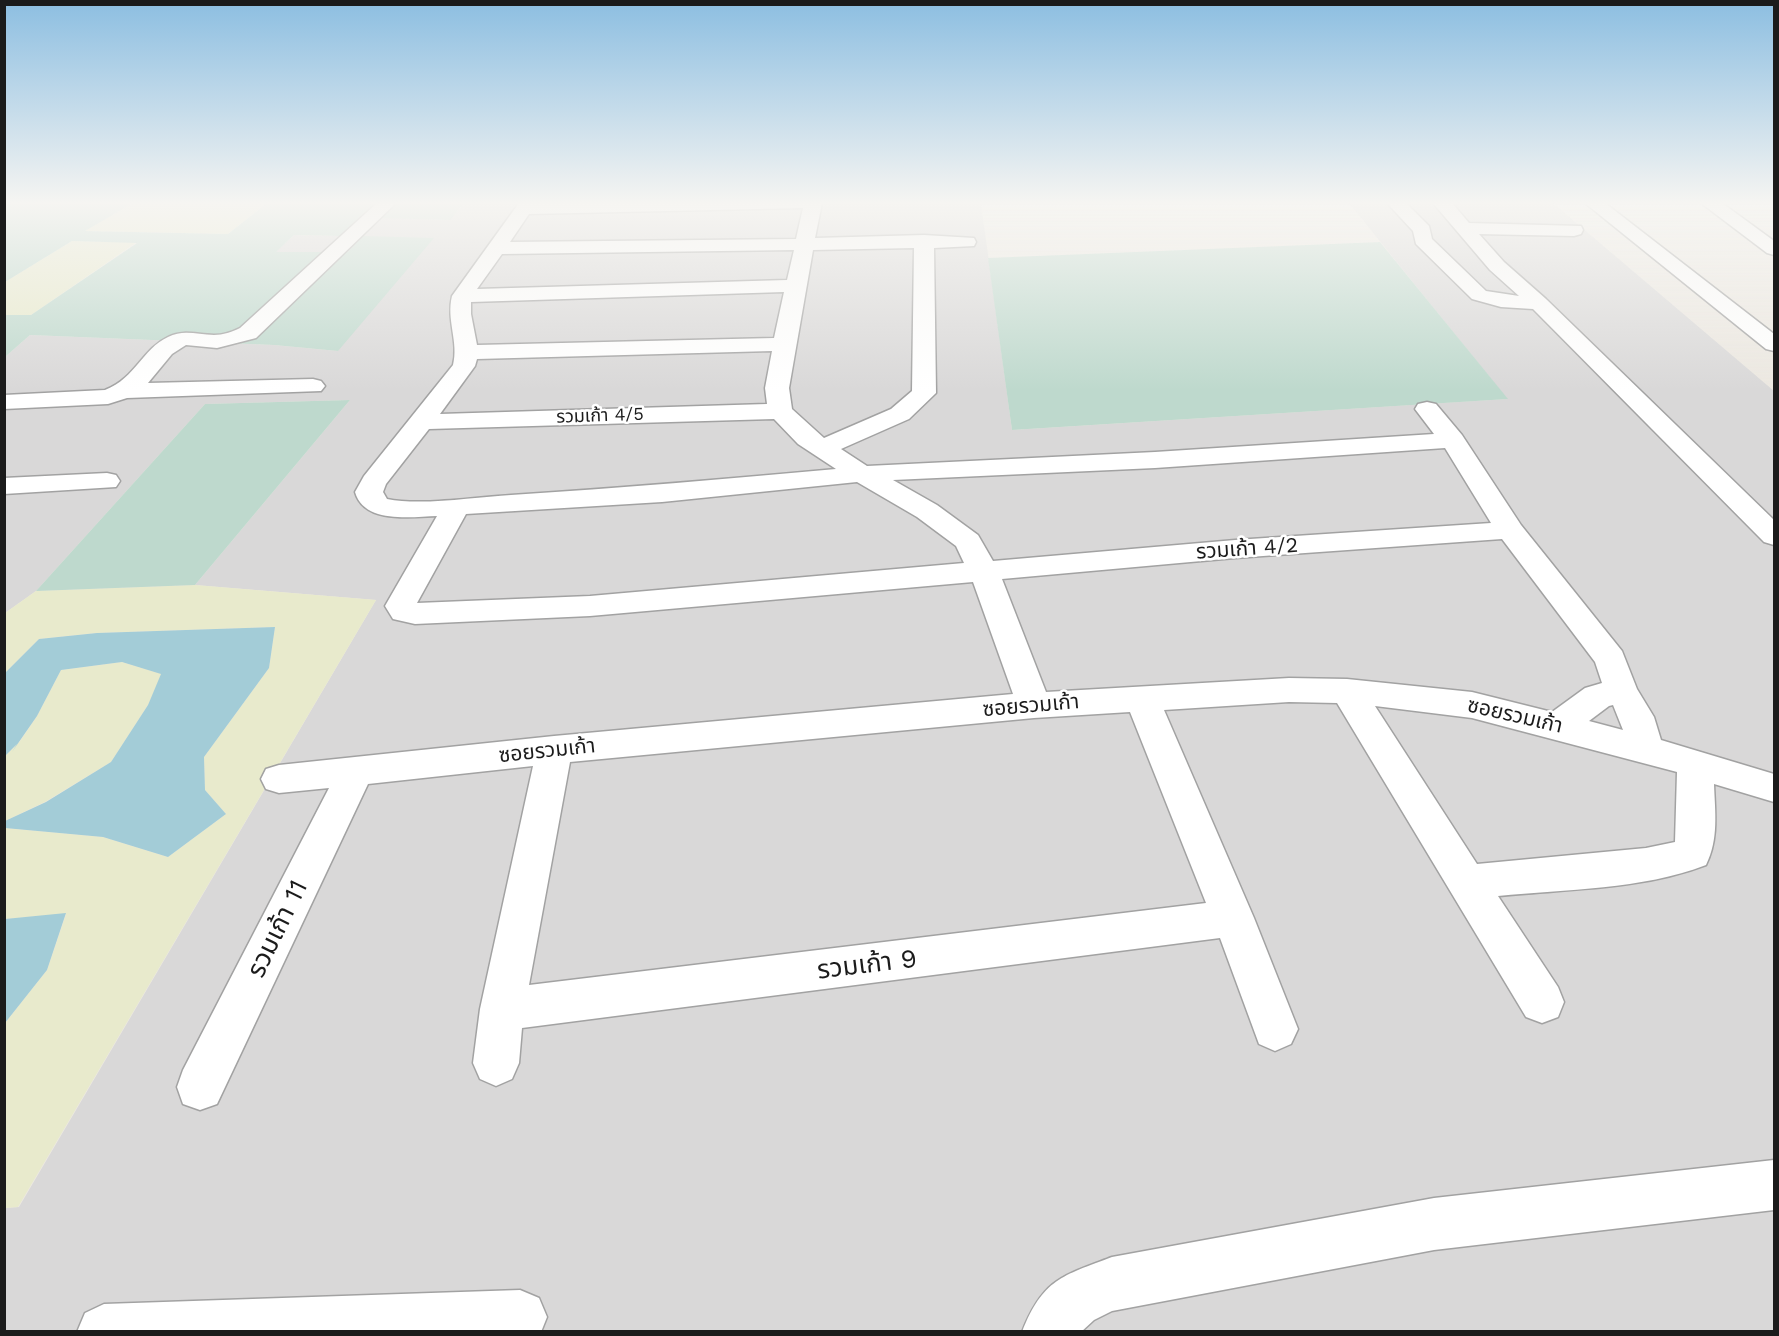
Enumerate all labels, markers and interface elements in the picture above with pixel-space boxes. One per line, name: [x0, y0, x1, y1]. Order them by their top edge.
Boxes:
street label: รวมเก้า 4/5: [556, 404, 644, 428]
street label: รวมเก้า 4/2: [1195, 533, 1299, 565]
street label: ซอยรวมเก้า: [982, 689, 1080, 723]
street label: ซอยรวมเก้า: [1465, 693, 1565, 739]
street label: ซอยรวมเก้า: [497, 733, 597, 769]
street label: รวมเก้า 11: [241, 875, 315, 983]
street label: รวมเก้า 9: [815, 943, 919, 987]

